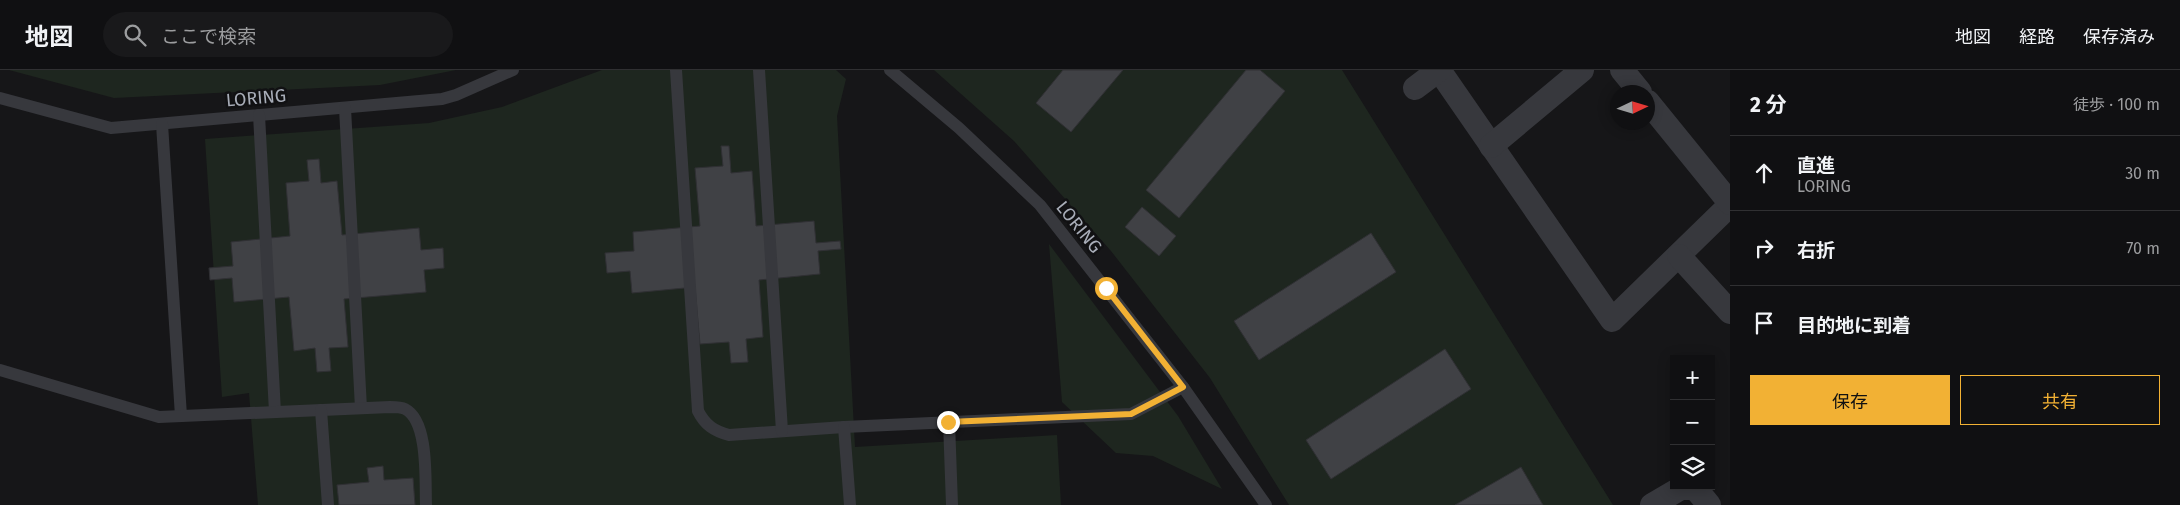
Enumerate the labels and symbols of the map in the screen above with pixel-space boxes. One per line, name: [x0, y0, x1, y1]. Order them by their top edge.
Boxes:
street label: LORING: [225, 84, 287, 112]
north arrow: [1610, 85, 1655, 130]
street label: LORING: [1051, 197, 1107, 257]
route start: [1095, 277, 1118, 300]
route end: [937, 411, 960, 434]

